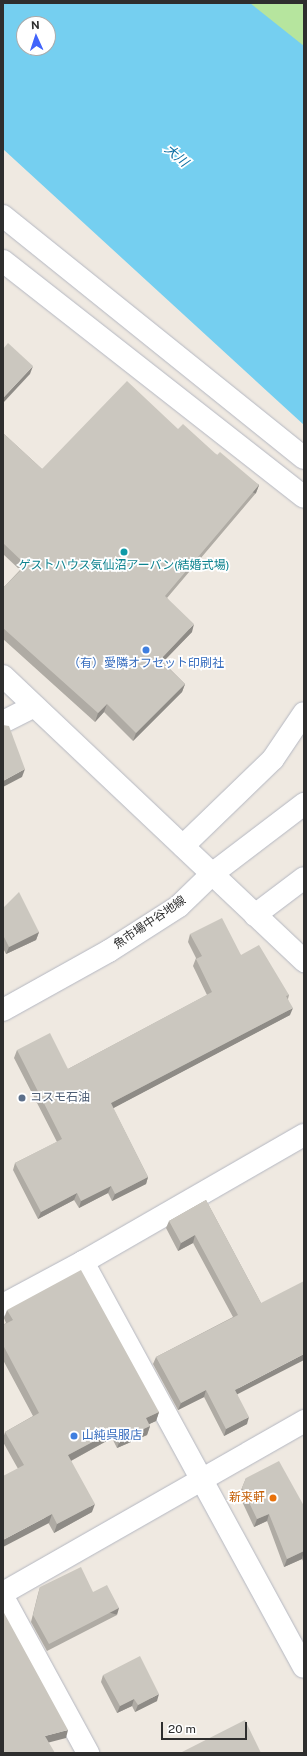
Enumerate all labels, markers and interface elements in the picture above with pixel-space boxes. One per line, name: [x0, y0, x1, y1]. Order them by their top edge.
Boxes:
north arrow: [16, 16, 56, 56]
text: N: [31, 19, 40, 31]
water label: 大川: [161, 142, 191, 170]
marker: ゲストハウス気仙沼アーバン(結婚式場): [119, 547, 129, 557]
place label: ゲストハウス気仙沼アーバン(結婚式場): [19, 559, 229, 573]
marker: （有）愛隣オフセット印刷社: [141, 645, 151, 655]
place label: （有）愛隣オフセット印刷社: [68, 657, 224, 671]
street label: 魚市場中谷地線: [111, 894, 189, 952]
place label: コスモ石油: [30, 1091, 90, 1105]
marker: コスモ石油: [17, 1093, 27, 1103]
place label: 山純呉服店: [82, 1429, 142, 1443]
marker: 山純呉服店: [69, 1431, 79, 1441]
place label: 新来軒: [229, 1491, 265, 1505]
marker: 新来軒: [268, 1493, 278, 1503]
scale bar: [163, 1714, 249, 1740]
text: 20 m: [168, 1722, 196, 1736]

